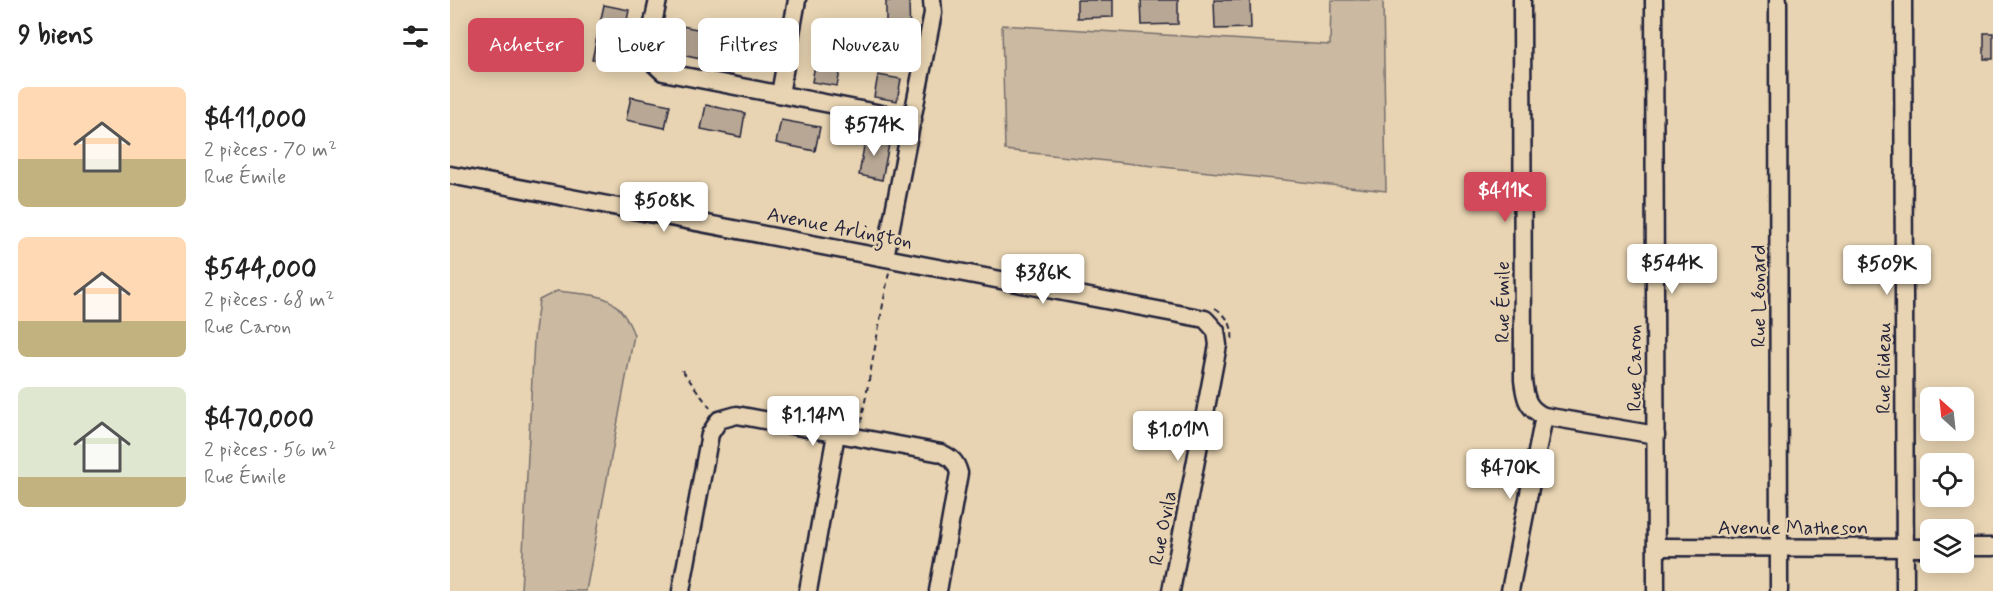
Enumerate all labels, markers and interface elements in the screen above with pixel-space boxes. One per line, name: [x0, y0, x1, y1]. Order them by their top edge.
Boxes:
chip: Acheter: [468, 18, 584, 72]
chip: Louer: [596, 18, 686, 72]
chip: Filtres: [698, 18, 799, 72]
chip: Nouveau: [811, 18, 921, 72]
text: 9 biens: [18, 19, 93, 53]
icon: filters: [399, 20, 432, 53]
text: $411,000: [204, 103, 306, 137]
pin: $574K: [832, 106, 916, 157]
icon: home: [66, 111, 138, 183]
text: $574K: [844, 112, 904, 139]
text: 2 pièces · 70 m²: [204, 137, 337, 164]
text: Rue Émile: [204, 164, 286, 191]
pin: $411K: [1463, 172, 1547, 223]
text: $411K: [1478, 178, 1532, 205]
pin: $508K: [622, 182, 706, 233]
text: $508K: [634, 188, 694, 215]
street label: Avenue Arlington: [764, 201, 915, 258]
pin: $544K: [1630, 244, 1714, 295]
street label: Rue Léonard: [1746, 244, 1773, 348]
pin: $509K: [1845, 245, 1929, 296]
text: $544K: [1641, 250, 1703, 277]
text: $509K: [1857, 251, 1917, 278]
text: $544,000: [204, 253, 317, 287]
pin: $386K: [1001, 254, 1085, 305]
text: $386K: [1015, 260, 1071, 287]
icon: home: [66, 261, 138, 333]
street label: Rue Émile: [1490, 261, 1517, 343]
text: 2 pièces · 68 m²: [204, 287, 334, 314]
text: Rue Caron: [204, 314, 291, 341]
street label: Rue Rideau: [1871, 322, 1898, 414]
street label: Rue Caron: [1622, 324, 1649, 412]
north arrow: [1920, 387, 1974, 441]
map controls: [1920, 387, 1974, 573]
pin: $1.14M: [764, 396, 862, 447]
text: $1.14M: [781, 402, 845, 429]
text: $470,000: [204, 403, 314, 437]
icon: home: [66, 411, 138, 483]
pin: $1.01M: [1129, 411, 1227, 462]
text: $1.01M: [1147, 417, 1209, 444]
text: 2 pièces · 56 m²: [204, 437, 336, 464]
pin: $470K: [1468, 449, 1552, 500]
button: locate: [1920, 453, 1974, 507]
text: $470K: [1480, 455, 1540, 482]
text: Rue Émile: [204, 464, 286, 491]
street label: Rue Ovila: [1143, 489, 1184, 568]
street label: Avenue Matheson: [1718, 515, 1868, 542]
button: layers: [1920, 519, 1974, 573]

